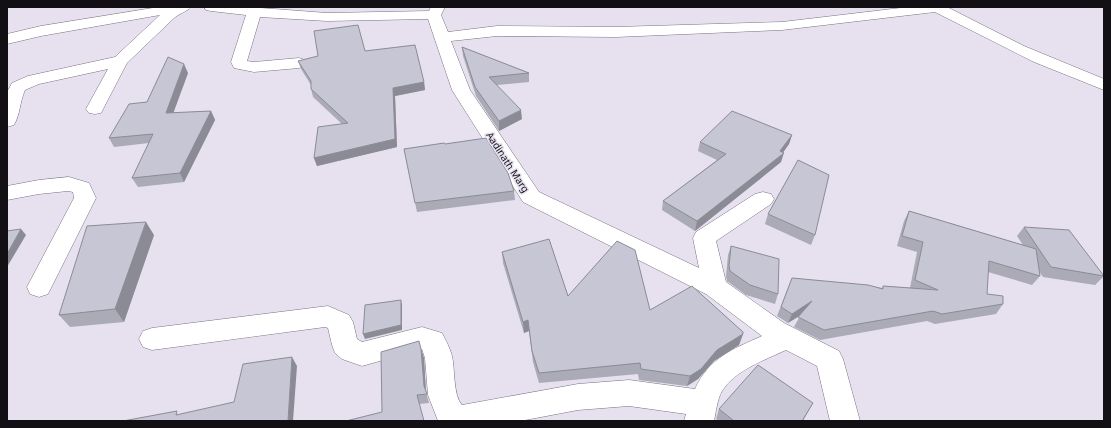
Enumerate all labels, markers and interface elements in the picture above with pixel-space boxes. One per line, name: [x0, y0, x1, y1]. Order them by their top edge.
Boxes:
street label: Aadinath Marg: [483, 129, 533, 195]

